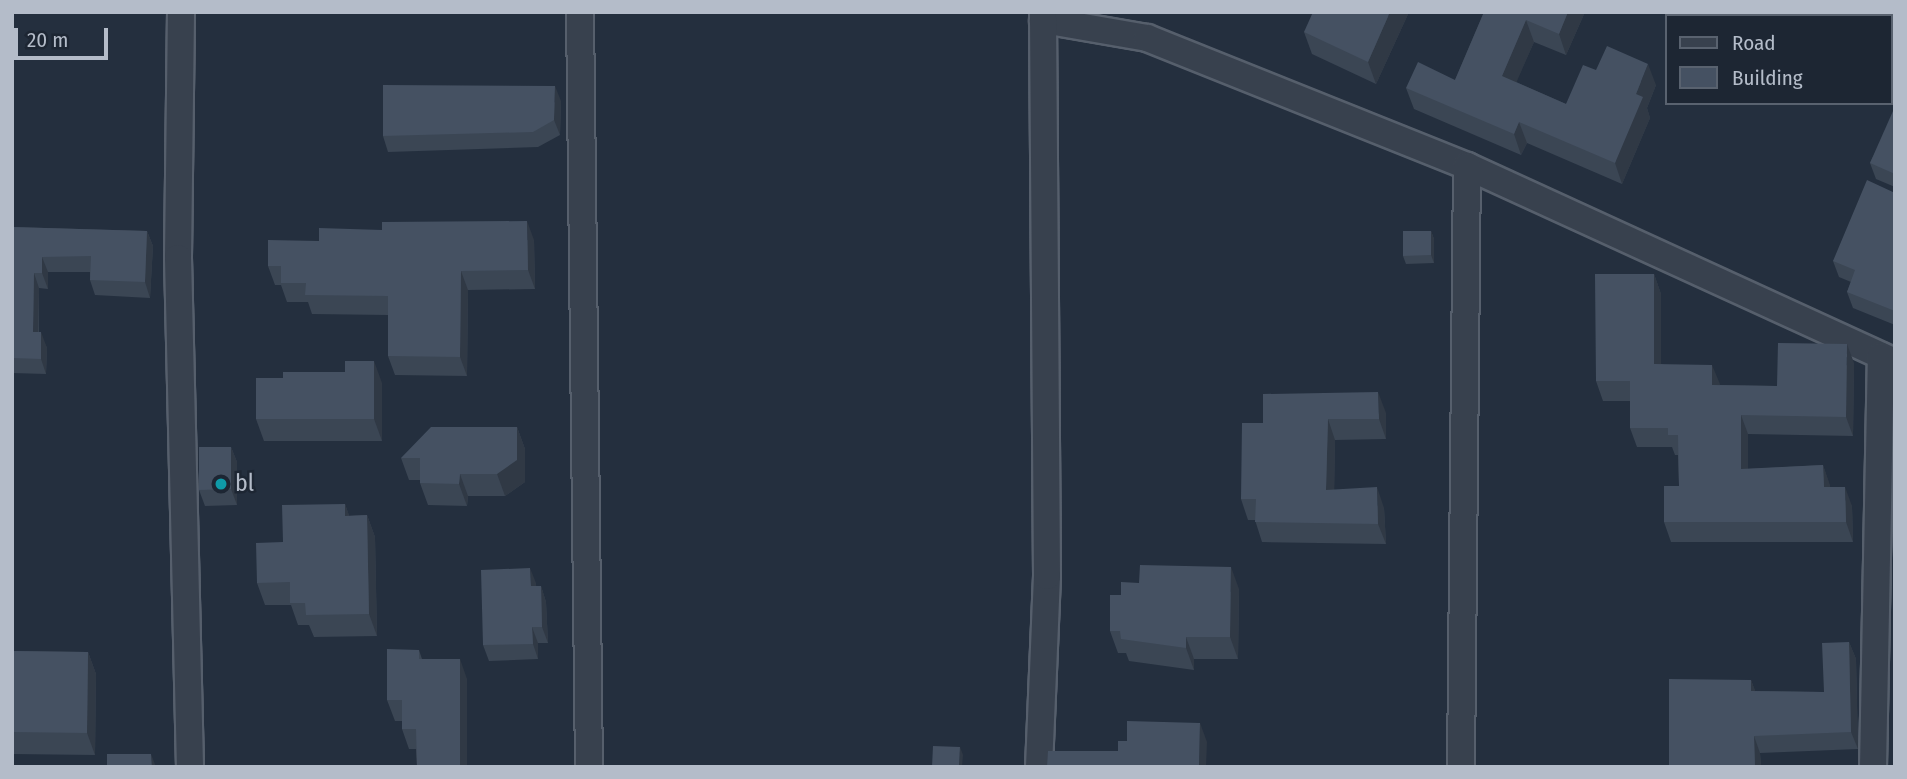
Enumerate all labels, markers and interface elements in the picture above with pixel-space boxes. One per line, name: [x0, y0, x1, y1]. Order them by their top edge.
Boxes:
scale bar: [18, 14, 112, 58]
legend: [1666, 14, 1893, 105]
text: 20 m: [27, 27, 68, 53]
text: Road: [1732, 30, 1776, 56]
text: Building: [1732, 65, 1803, 91]
place label: bl: [235, 470, 254, 498]
marker: bl: [213, 476, 229, 492]

